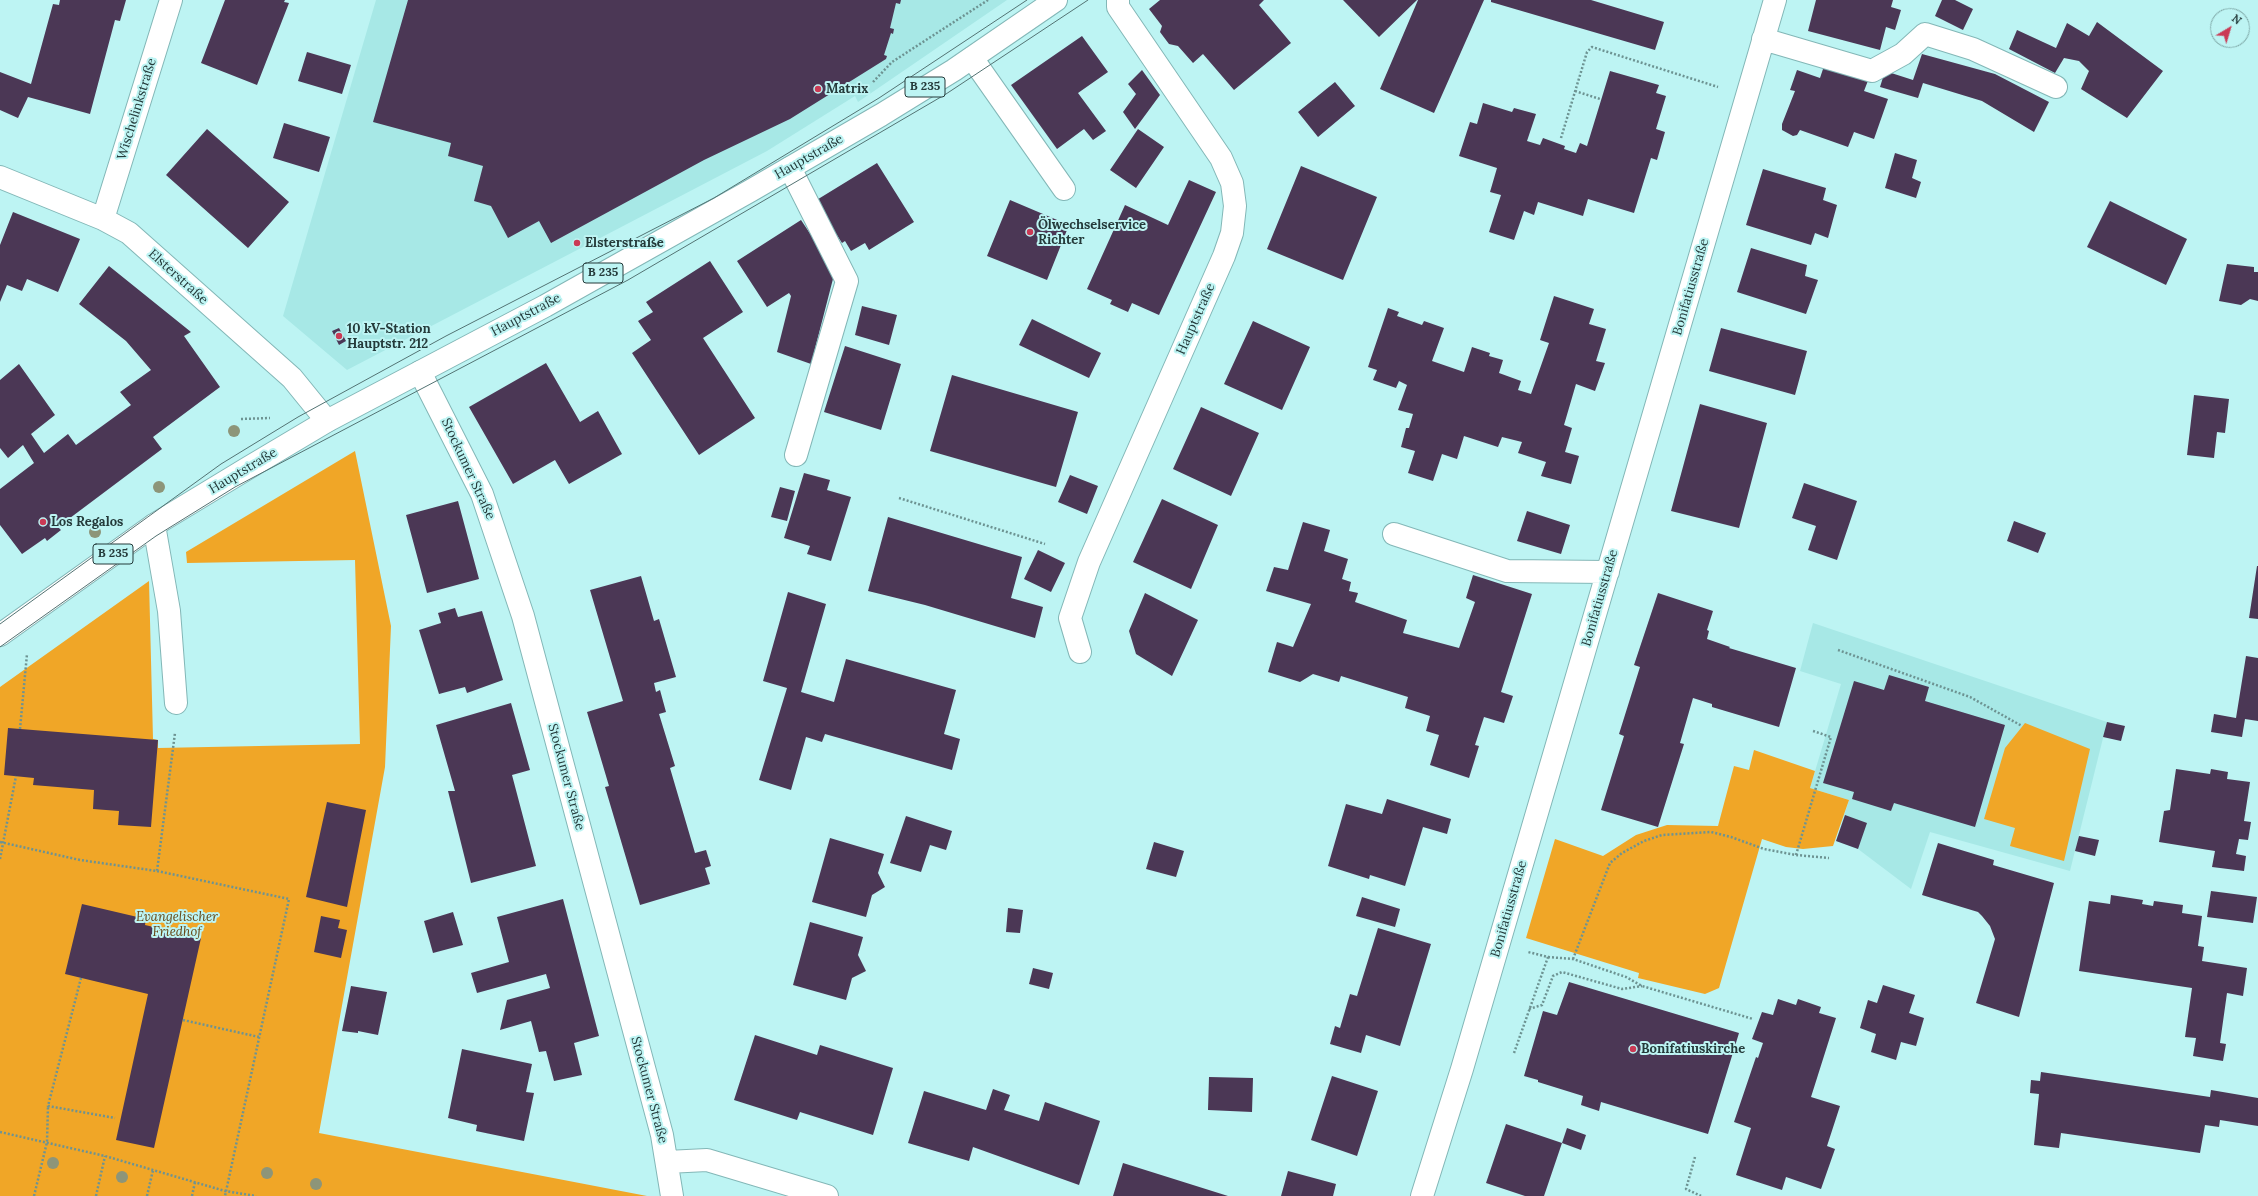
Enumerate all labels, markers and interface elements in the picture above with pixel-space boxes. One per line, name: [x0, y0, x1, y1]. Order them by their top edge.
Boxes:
north arrow: [2210, 8, 2250, 48]
text: N: [2229, 11, 2244, 27]
street label: Wischelinkstraße: [114, 56, 160, 162]
road number: B 235: [905, 77, 945, 97]
place label: Matrix: [826, 81, 868, 97]
marker: Matrix: [813, 84, 823, 94]
street label: Hauptstraße: [772, 131, 846, 183]
place label: Ölwechselservice Richter: [1038, 217, 1146, 248]
marker: Ölwechselservice Richter: [1025, 227, 1035, 237]
place label: Elsterstraße: [585, 235, 664, 251]
street label: Bonifatiusstraße: [1670, 237, 1712, 337]
marker: Elsterstraße: [572, 238, 582, 248]
street label: Elsterstraße: [145, 246, 211, 308]
road number: B 235: [583, 263, 623, 283]
street label: Hauptstraße: [1173, 281, 1219, 357]
street label: Hauptstraße: [489, 290, 563, 340]
place label: 10 kV-Station Hauptstr. 212: [347, 321, 431, 352]
marker: 10 kV-Station Hauptstr. 212: [334, 331, 344, 341]
street label: Stockumer Straße: [438, 416, 498, 522]
street label: Hauptstraße: [206, 445, 280, 497]
place label: Los Regalos: [51, 514, 123, 530]
marker: Los Regalos: [38, 517, 48, 527]
road number: B 235: [93, 544, 133, 564]
street label: Bonifatiusstraße: [1579, 548, 1621, 648]
street label: Stockumer Straße: [544, 722, 588, 832]
street label: Bonifatiusstraße: [1488, 859, 1530, 959]
park label: Evangelischer Friedhof: [136, 909, 218, 940]
street label: Stockumer Straße: [627, 1035, 671, 1145]
place label: Bonifatiuskirche: [1641, 1041, 1745, 1057]
marker: Bonifatiuskirche: [1628, 1044, 1638, 1054]

